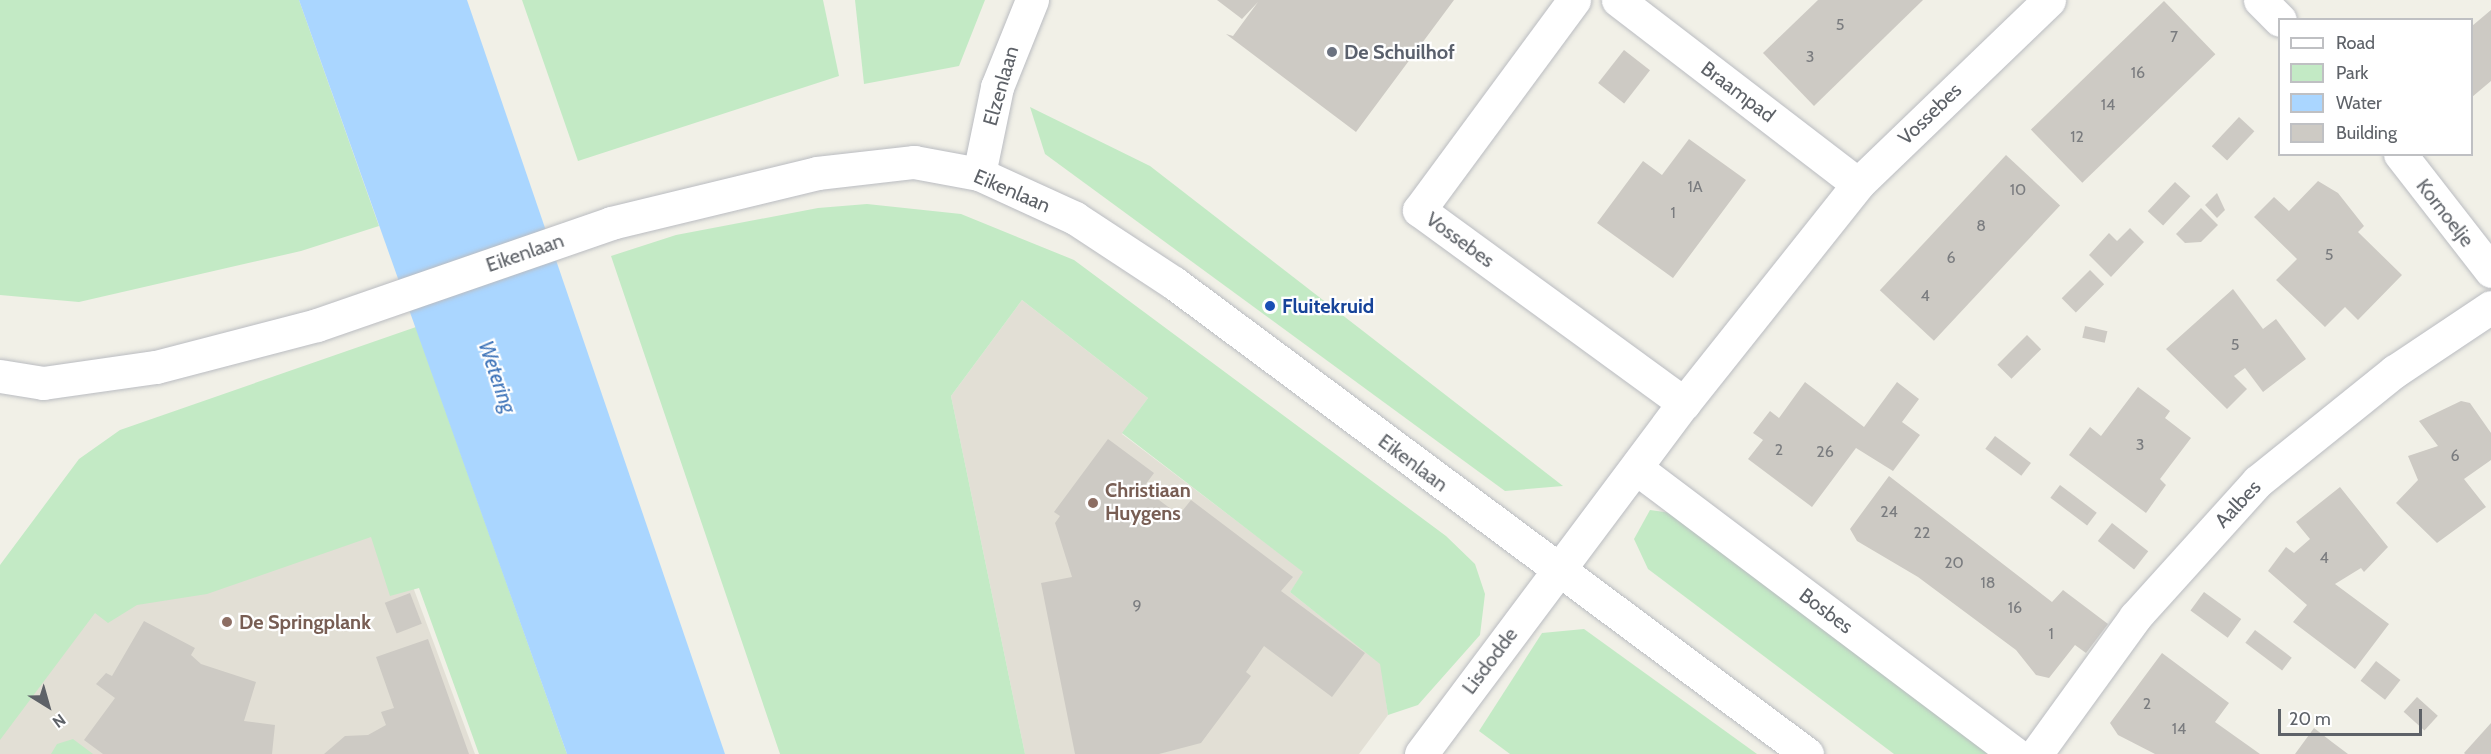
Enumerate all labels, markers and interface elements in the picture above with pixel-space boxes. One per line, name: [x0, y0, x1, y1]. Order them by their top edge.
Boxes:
house number: 5: [1836, 15, 1844, 35]
legend: [2278, 18, 2473, 156]
house number: 7: [2170, 27, 2178, 47]
text: Road: [2336, 32, 2375, 54]
place label: De Schuilhof: [1344, 40, 1455, 64]
street label: Elzenlaan: [978, 44, 1024, 128]
marker: De Schuilhof: [1325, 45, 1339, 59]
house number: 3: [1806, 47, 1814, 67]
street label: Braampad: [1696, 56, 1780, 128]
text: Park: [2336, 62, 2368, 84]
house number: 16: [2131, 63, 2145, 83]
street label: Vossebes: [1893, 78, 1967, 150]
text: Water: [2336, 92, 2382, 114]
house number: 14: [2101, 95, 2115, 115]
text: Building: [2336, 122, 2397, 144]
house number: 12: [2070, 127, 2084, 147]
street label: Eikenlaan: [970, 164, 1054, 218]
street label: Kornoelje: [2411, 174, 2479, 252]
house number: 1A: [1687, 177, 1703, 197]
house number: 10: [2010, 180, 2026, 200]
house number: 1: [1670, 203, 1676, 223]
street label: Vossebes: [1421, 207, 1499, 273]
house number: 8: [1976, 216, 1986, 236]
street label: Eikenlaan: [483, 229, 567, 277]
house number: 5: [2325, 245, 2333, 265]
house number: 6: [1946, 248, 1956, 268]
house number: 4: [1920, 286, 1930, 306]
place label: Fluitekruid: [1282, 294, 1374, 318]
marker: Fluitekruid: [1263, 299, 1277, 313]
house number: 5: [2231, 335, 2239, 355]
water label: Wetering: [473, 337, 521, 417]
street label: Eikenlaan: [1374, 429, 1452, 497]
house number: 3: [2136, 435, 2144, 455]
house number: 2: [1775, 440, 1783, 460]
house number: 26: [1816, 442, 1834, 462]
house number: 6: [2450, 446, 2460, 466]
street label: Aalbes: [2210, 475, 2266, 533]
place label: Christiaan Huygens: [1105, 479, 1191, 526]
marker: Christiaan Huygens: [1086, 496, 1100, 510]
house number: 24: [1880, 502, 1898, 522]
house number: 22: [1914, 523, 1930, 543]
house number: 4: [2319, 548, 2329, 568]
house number: 20: [1944, 553, 1964, 573]
house number: 18: [1981, 573, 1995, 593]
street label: Bosbes: [1794, 583, 1858, 639]
house number: 9: [1132, 596, 1142, 616]
house number: 16: [2008, 598, 2022, 618]
place label: De Springplank: [239, 610, 371, 634]
marker: De Springplank: [220, 615, 234, 629]
street label: Lisdodde: [1457, 623, 1523, 699]
house number: 1: [2048, 624, 2054, 644]
north arrow: [18, 676, 78, 736]
house number: 2: [2143, 694, 2151, 714]
scale bar: [2281, 697, 2425, 735]
text: 20 m: [2289, 708, 2331, 730]
text: N: [49, 710, 69, 732]
house number: 14: [2172, 719, 2186, 739]

